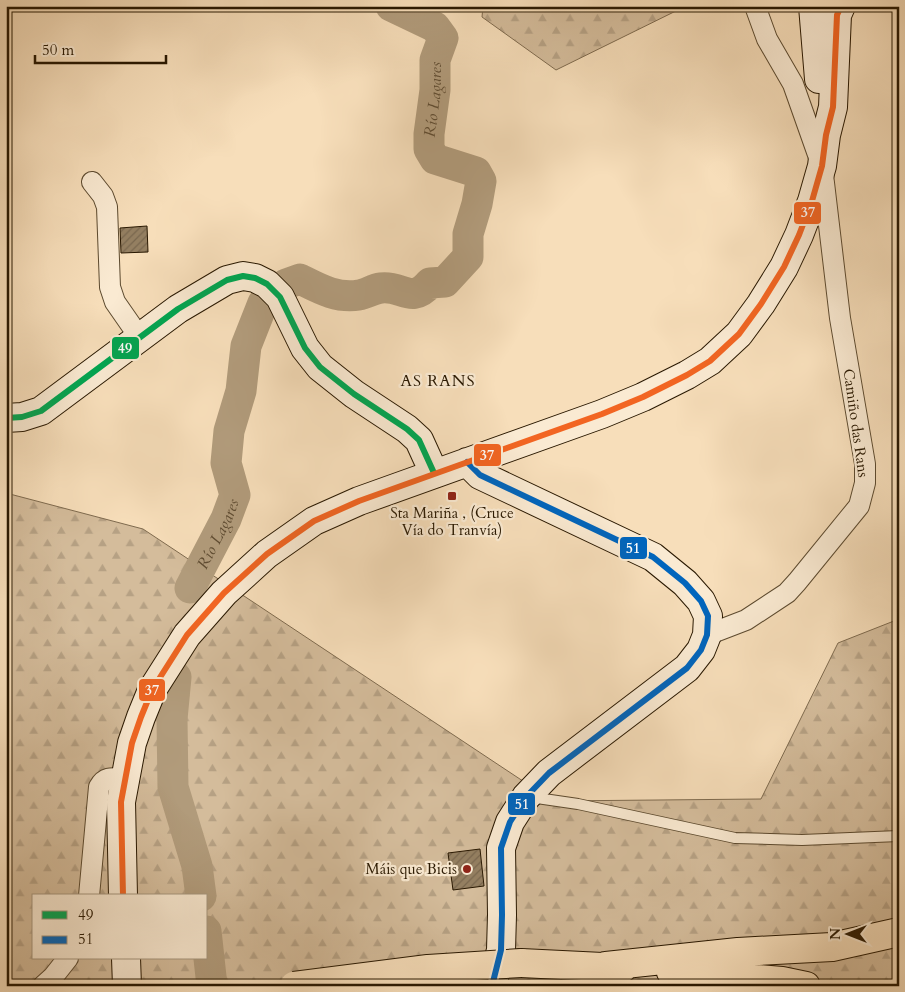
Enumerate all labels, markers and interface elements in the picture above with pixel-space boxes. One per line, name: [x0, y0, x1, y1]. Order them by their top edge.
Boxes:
scale bar: [35, 32, 166, 64]
text: 50 m: [42, 40, 74, 60]
water label: Río Lagares: [419, 61, 447, 139]
line badge: 37: [793, 201, 822, 225]
text: 37: [801, 203, 815, 222]
line badge: 49: [111, 336, 140, 360]
text: 49: [118, 339, 132, 358]
street label: Camiño das Rans: [838, 367, 874, 479]
district label: AS RANS: [401, 370, 475, 392]
line badge: 37: [473, 443, 502, 467]
text: 37: [480, 446, 494, 465]
marker: Sta Mariña , (Cruce Vía do Tranvía): [446, 490, 458, 502]
water label: Río Lagares: [192, 495, 245, 573]
place label: Sta Mariña , (Cruce Vía do Tranvía): [390, 503, 514, 540]
line badge: 51: [619, 536, 648, 560]
text: 51: [626, 539, 640, 558]
line badge: 37: [138, 678, 166, 702]
text: 37: [145, 681, 159, 700]
line badge: 51: [507, 792, 536, 816]
text: 51: [515, 795, 529, 814]
place label: Máis que Bicis: [366, 859, 457, 879]
marker: Máis que Bicis: [461, 863, 473, 875]
legend: [32, 894, 208, 960]
text: 49: [78, 905, 94, 925]
north arrow: [822, 910, 872, 960]
text: N: [826, 928, 845, 940]
text: 51: [78, 929, 93, 949]

